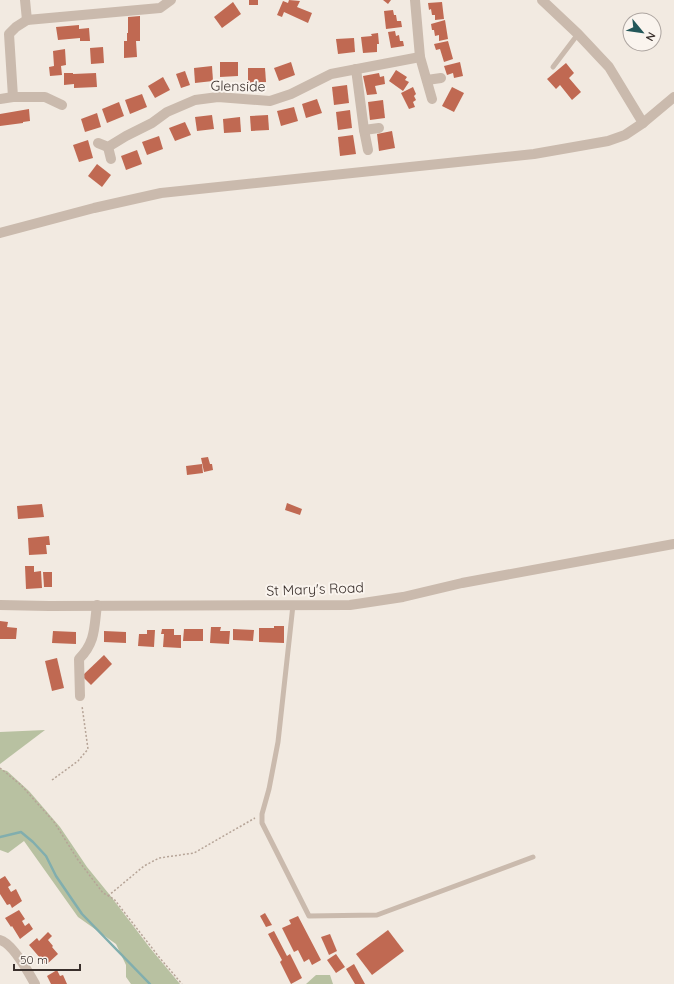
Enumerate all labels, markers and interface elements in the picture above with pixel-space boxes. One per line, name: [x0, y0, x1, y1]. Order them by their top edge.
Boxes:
north arrow: [622, 12, 662, 52]
text: N: [643, 30, 659, 44]
street label: Glenside: [210, 77, 266, 95]
street label: St Mary's Road: [266, 578, 364, 600]
scale bar: [14, 946, 80, 972]
text: 50 m: [20, 952, 48, 967]

